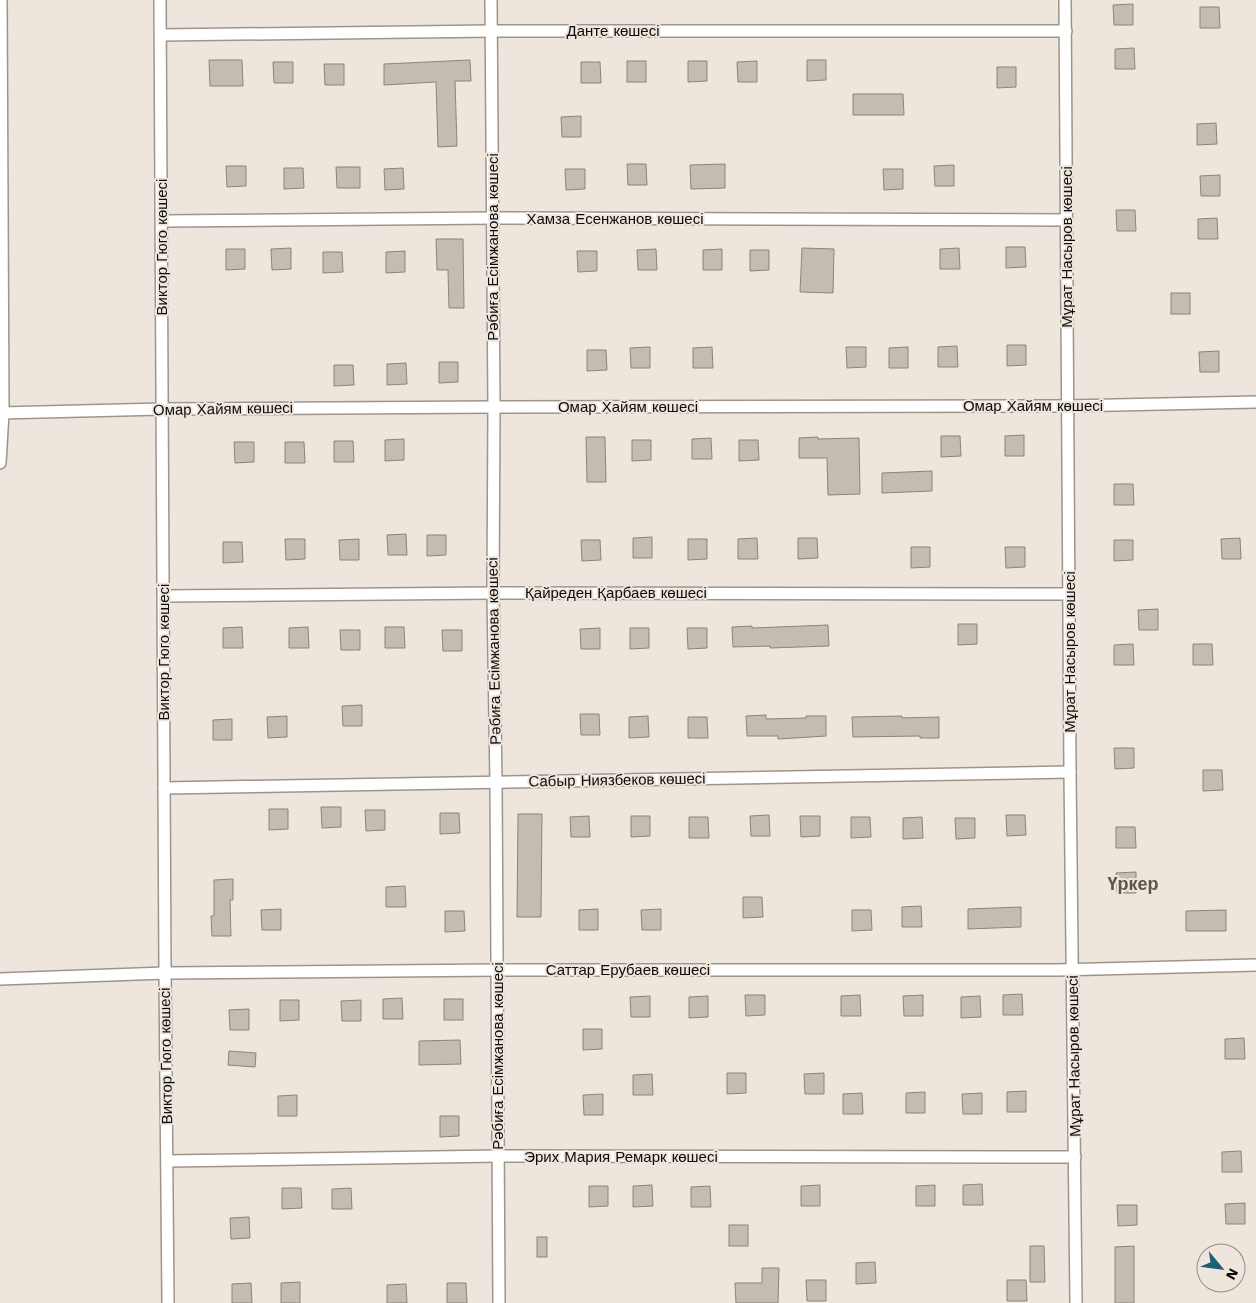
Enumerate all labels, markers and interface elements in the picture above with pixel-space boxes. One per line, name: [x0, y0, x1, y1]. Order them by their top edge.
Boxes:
street label: Данте көшесі: [566, 22, 660, 40]
street label: Рәбиға Есімжанова көшесі: [484, 153, 502, 341]
street label: Мұрат Насыров көшесі: [1058, 166, 1076, 328]
street label: Виктор Гюго көшесі: [153, 179, 171, 315]
street label: Хамза Есенжанов көшесі: [527, 210, 704, 228]
street label: Омар Хайям көшесі: [963, 397, 1103, 415]
street label: Омар Хайям көшесі: [558, 398, 698, 416]
street label: Омар Хайям көшесі: [153, 399, 293, 419]
street label: Рәбиға Есімжанова көшесі: [483, 557, 505, 745]
street label: Мұрат Насыров көшесі: [1061, 571, 1079, 733]
street label: Виктор Гюго көшесі: [155, 584, 173, 720]
street label: Қайреден Қарбаев көшесі: [525, 584, 707, 602]
street label: Сабыр Ниязбеков көшесі: [528, 769, 706, 791]
district label: Үркер: [1107, 873, 1159, 894]
street label: Саттар Ерубаев көшесі: [546, 961, 710, 979]
street label: Рәбиға Есімжанова көшесі: [489, 962, 507, 1150]
street label: Мұрат Насыров көшесі: [1064, 975, 1084, 1137]
street label: Виктор Гюго көшесі: [156, 987, 176, 1125]
street label: Эрих Мария Ремарк көшесі: [524, 1148, 718, 1166]
north arrow: [1196, 1243, 1246, 1293]
text: N: [1223, 1266, 1242, 1283]

